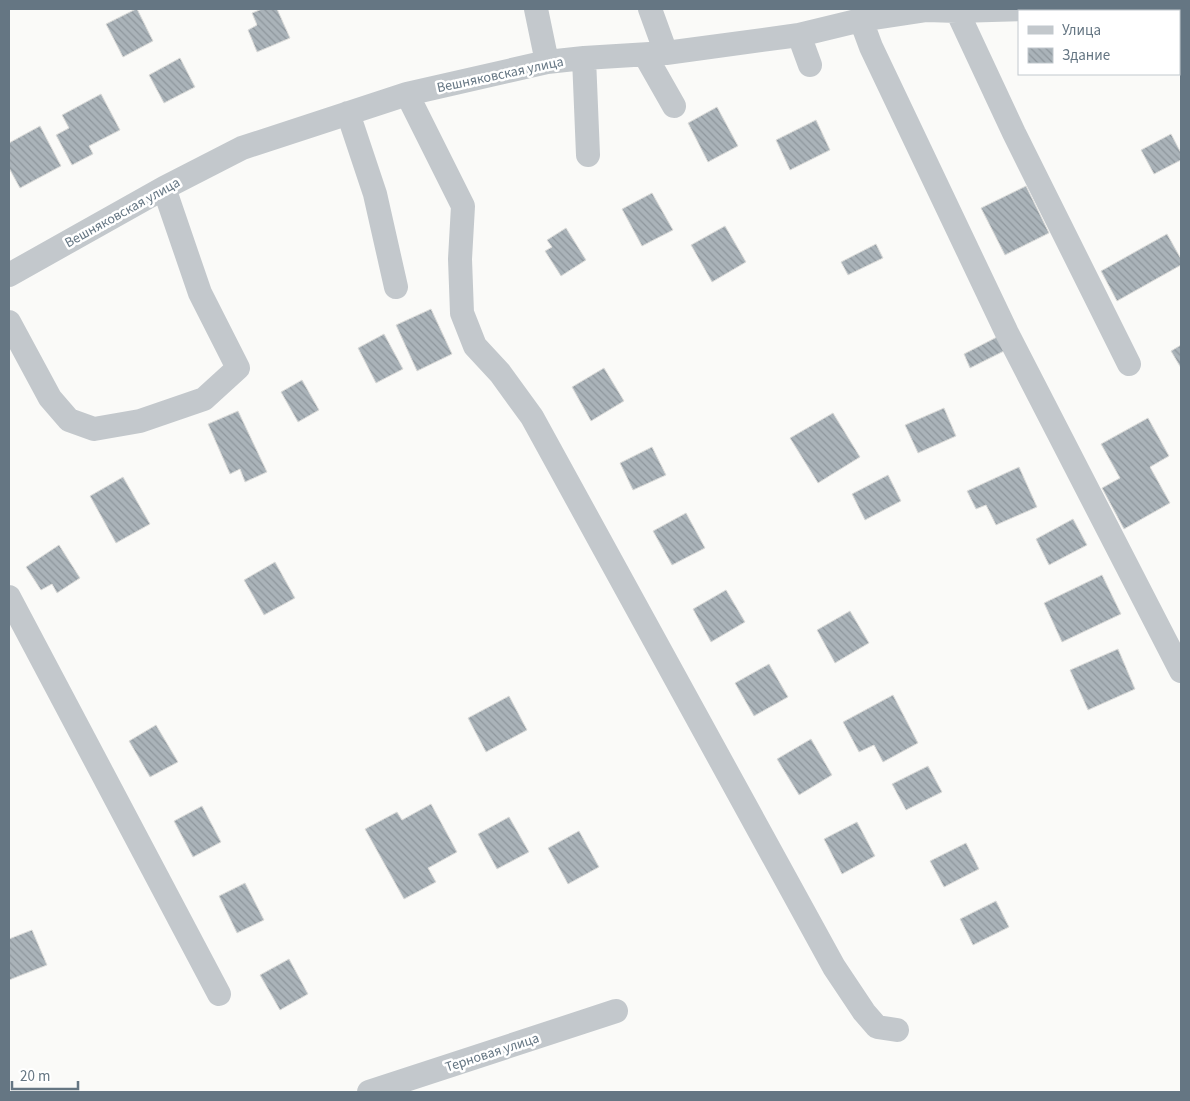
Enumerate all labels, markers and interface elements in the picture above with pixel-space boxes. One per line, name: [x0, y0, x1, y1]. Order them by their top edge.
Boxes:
legend: [1018, 10, 1180, 75]
text: Улица: [1062, 20, 1101, 41]
text: Здание: [1062, 45, 1110, 66]
street label: Вешняковская улица: [435, 52, 565, 98]
street label: Вешняковская улица: [61, 173, 184, 253]
street label: Терновая улица: [443, 1028, 542, 1078]
scale bar: [12, 1058, 79, 1090]
text: 20 m: [20, 1066, 50, 1087]

